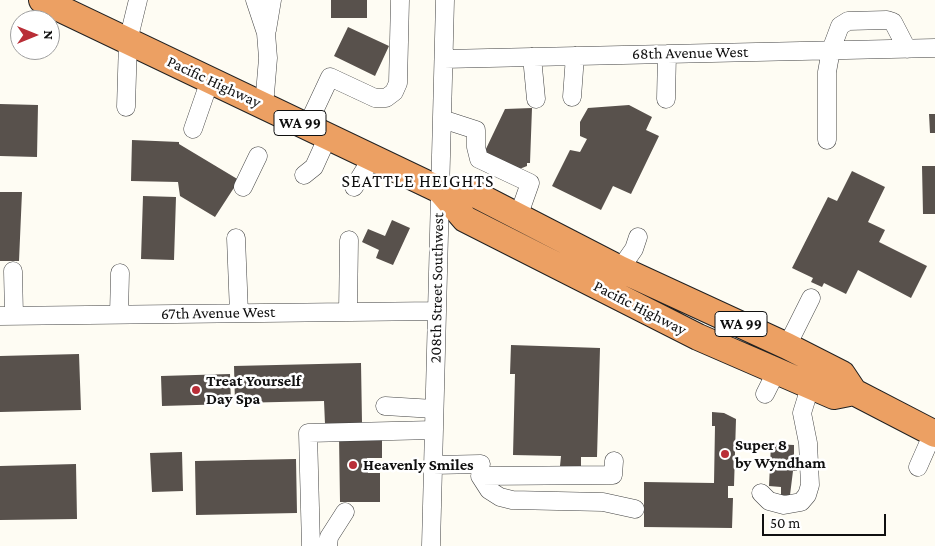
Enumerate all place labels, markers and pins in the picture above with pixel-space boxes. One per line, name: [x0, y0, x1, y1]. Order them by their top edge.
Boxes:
place label: Treat Yourself Day Spa: [206, 371, 301, 409]
marker: Treat Yourself Day Spa: [190, 384, 202, 396]
place label: Super 8 by Wyndham: [735, 435, 826, 473]
marker: Super 8 by Wyndham: [719, 448, 731, 460]
place label: Heavenly Smiles: [363, 455, 474, 475]
marker: Heavenly Smiles: [347, 459, 359, 471]

